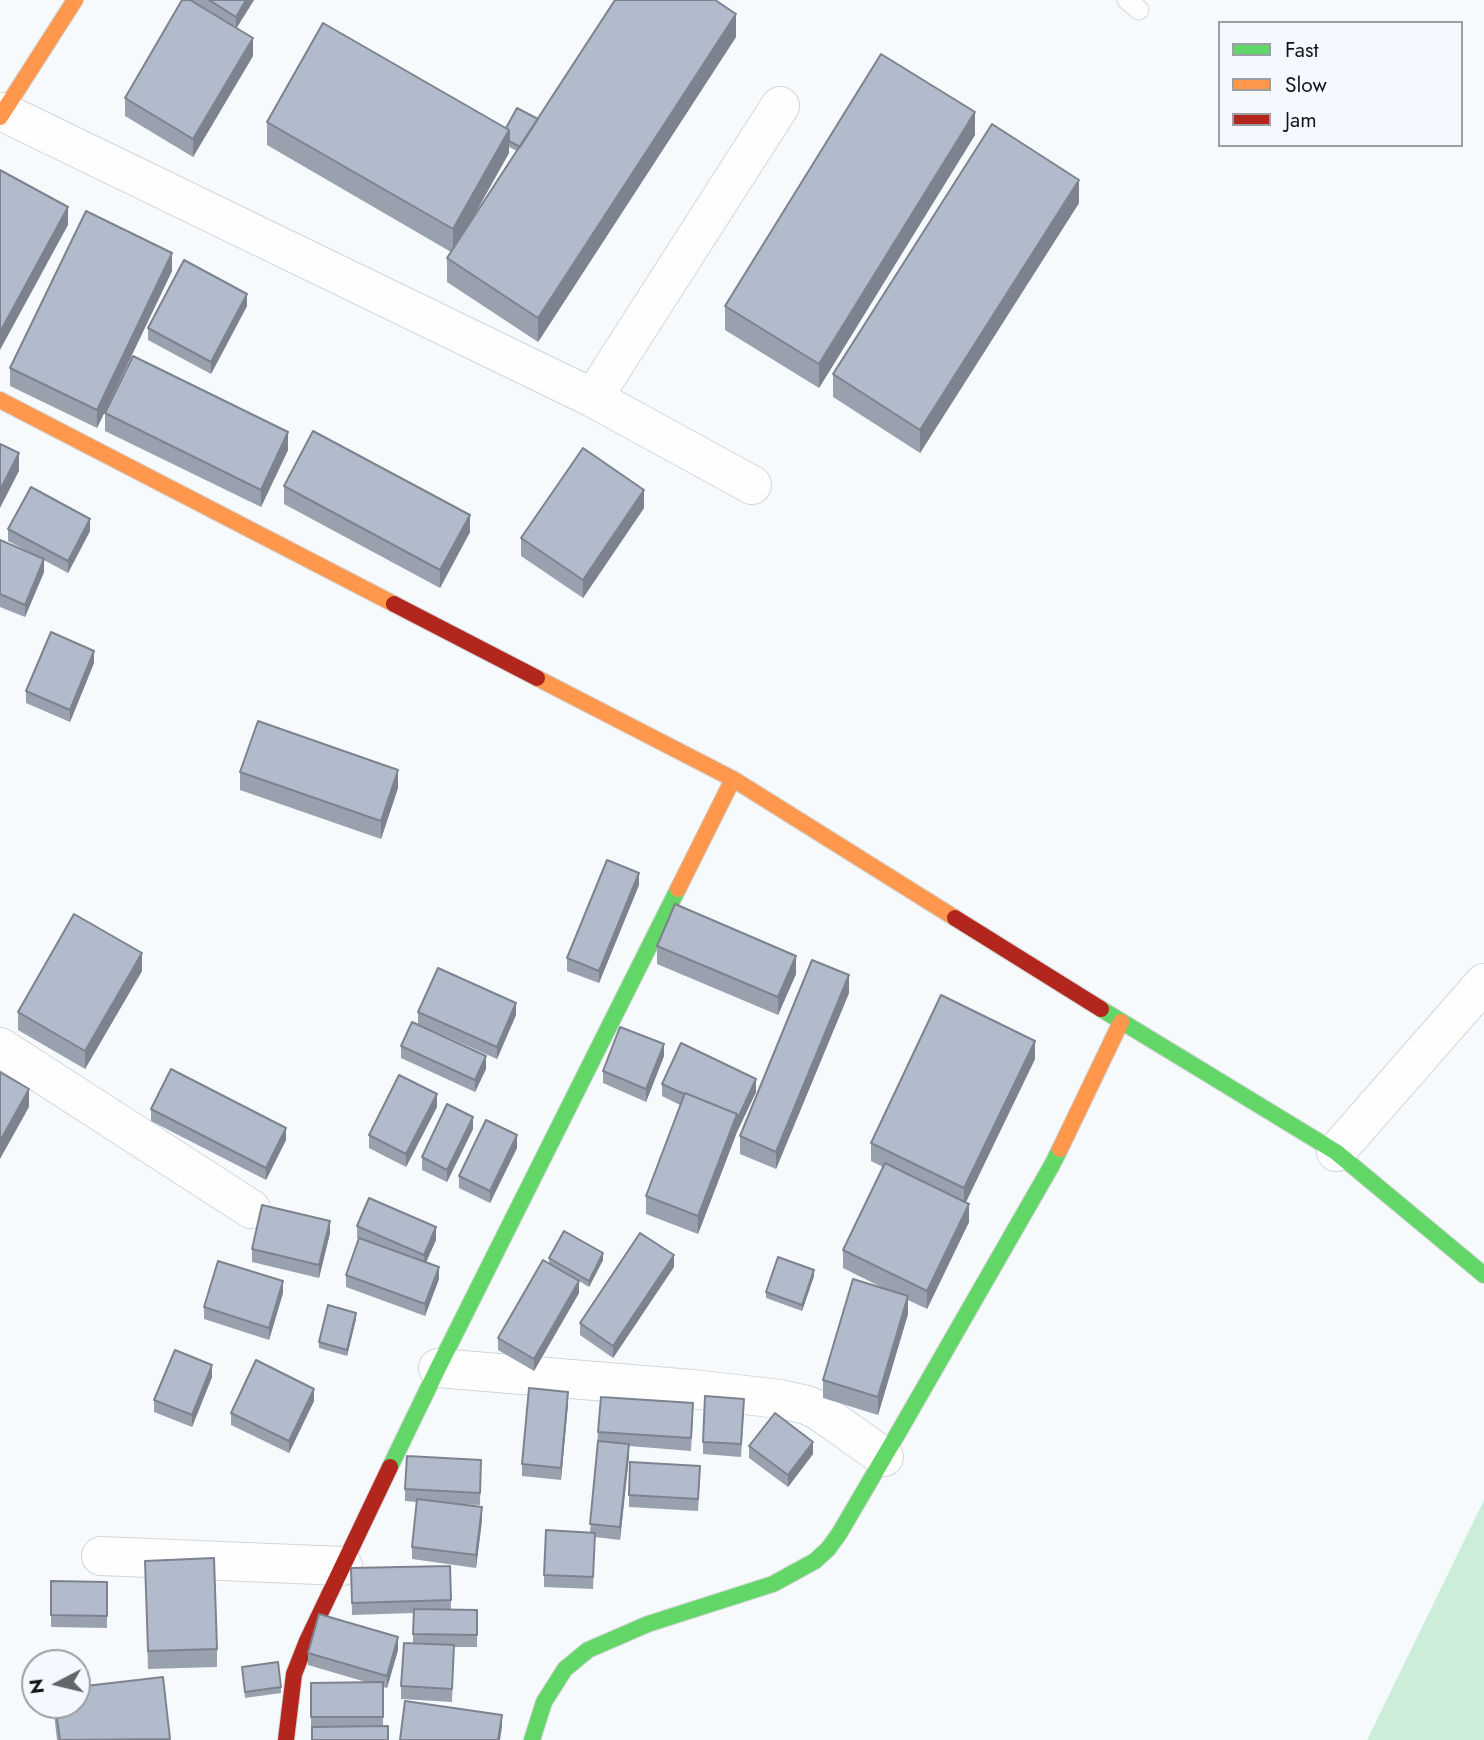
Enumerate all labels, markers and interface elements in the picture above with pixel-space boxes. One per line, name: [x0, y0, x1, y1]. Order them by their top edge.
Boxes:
legend: [1218, 21, 1463, 147]
text: Fast: [1285, 35, 1318, 65]
text: Slow: [1285, 70, 1327, 100]
text: Jam: [1285, 105, 1317, 135]
north arrow: [21, 1649, 91, 1719]
text: N: [22, 1677, 51, 1696]

